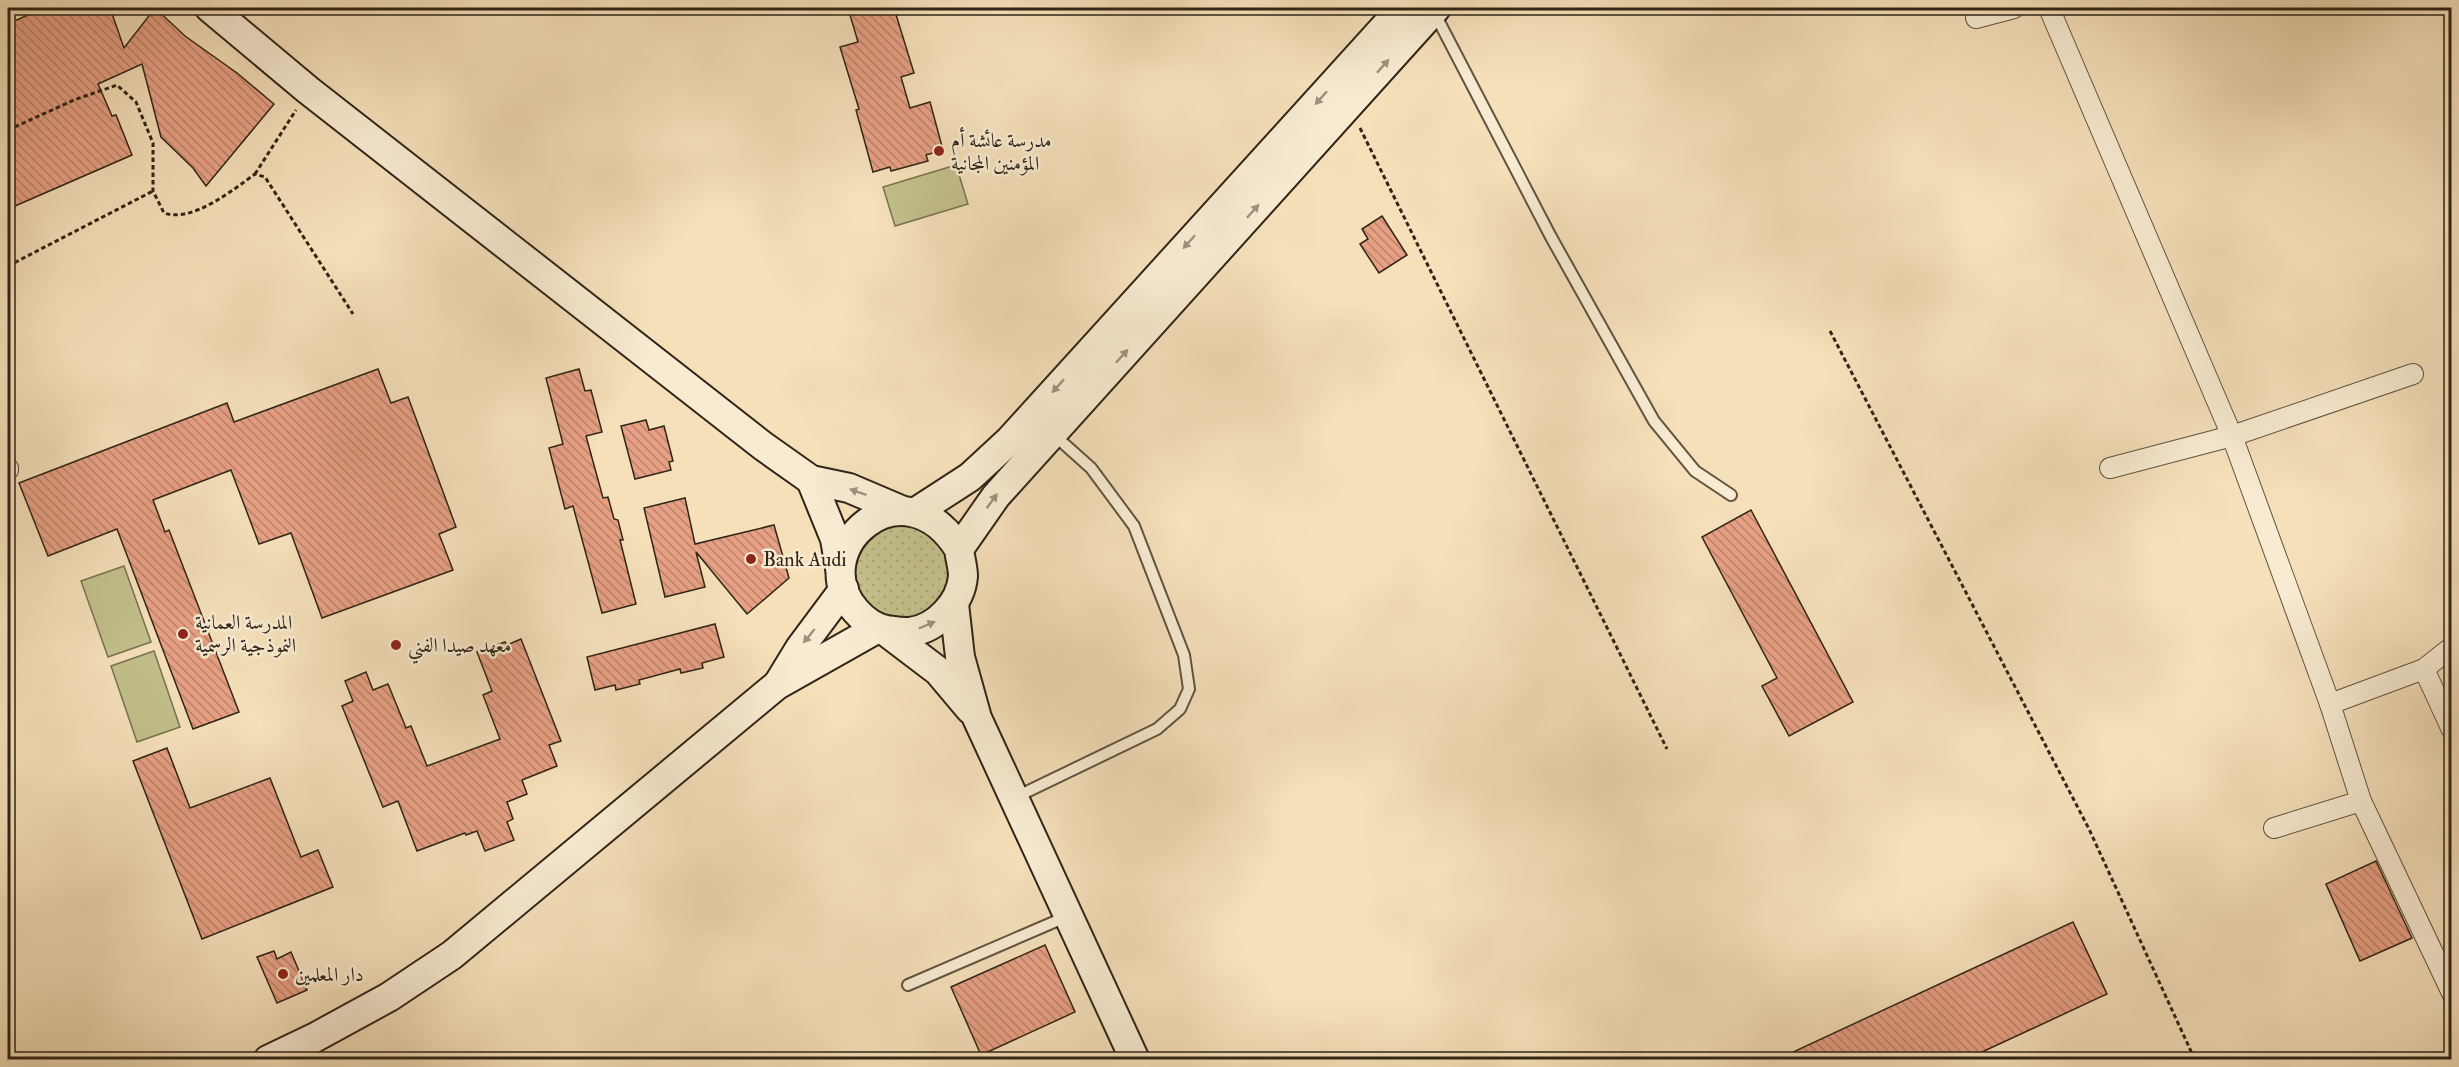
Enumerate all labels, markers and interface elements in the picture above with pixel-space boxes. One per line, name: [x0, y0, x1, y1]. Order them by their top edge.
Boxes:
one-way arrow: [1376, 59, 1390, 74]
one-way arrow: [1314, 90, 1328, 105]
place label: مدرسة عائشة أم المؤمنين المجانية: [951, 126, 1051, 176]
marker: مدرسة عائشة أم المؤمنين المجانية: [932, 144, 946, 158]
one-way arrow: [1246, 204, 1259, 219]
one-way arrow: [1183, 235, 1197, 249]
one-way arrow: [1115, 349, 1128, 364]
one-way arrow: [1052, 378, 1065, 393]
one-way arrow: [849, 486, 867, 496]
one-way arrow: [986, 494, 998, 509]
place label: Bank Audi: [763, 547, 847, 572]
marker: Bank Audi: [744, 552, 758, 566]
place label: المدرسة العمانية النموذجية الرسمية: [195, 610, 296, 658]
one-way arrow: [919, 620, 937, 630]
marker: المدرسة العمانية النموذجية الرسمية: [176, 627, 190, 641]
one-way arrow: [804, 629, 816, 644]
place label: معهد صيدا الفني: [408, 633, 511, 664]
marker: معهد صيدا الفني: [389, 638, 403, 652]
place label: دار المعلمين: [295, 962, 364, 987]
marker: دار المعلمين: [276, 967, 290, 981]

